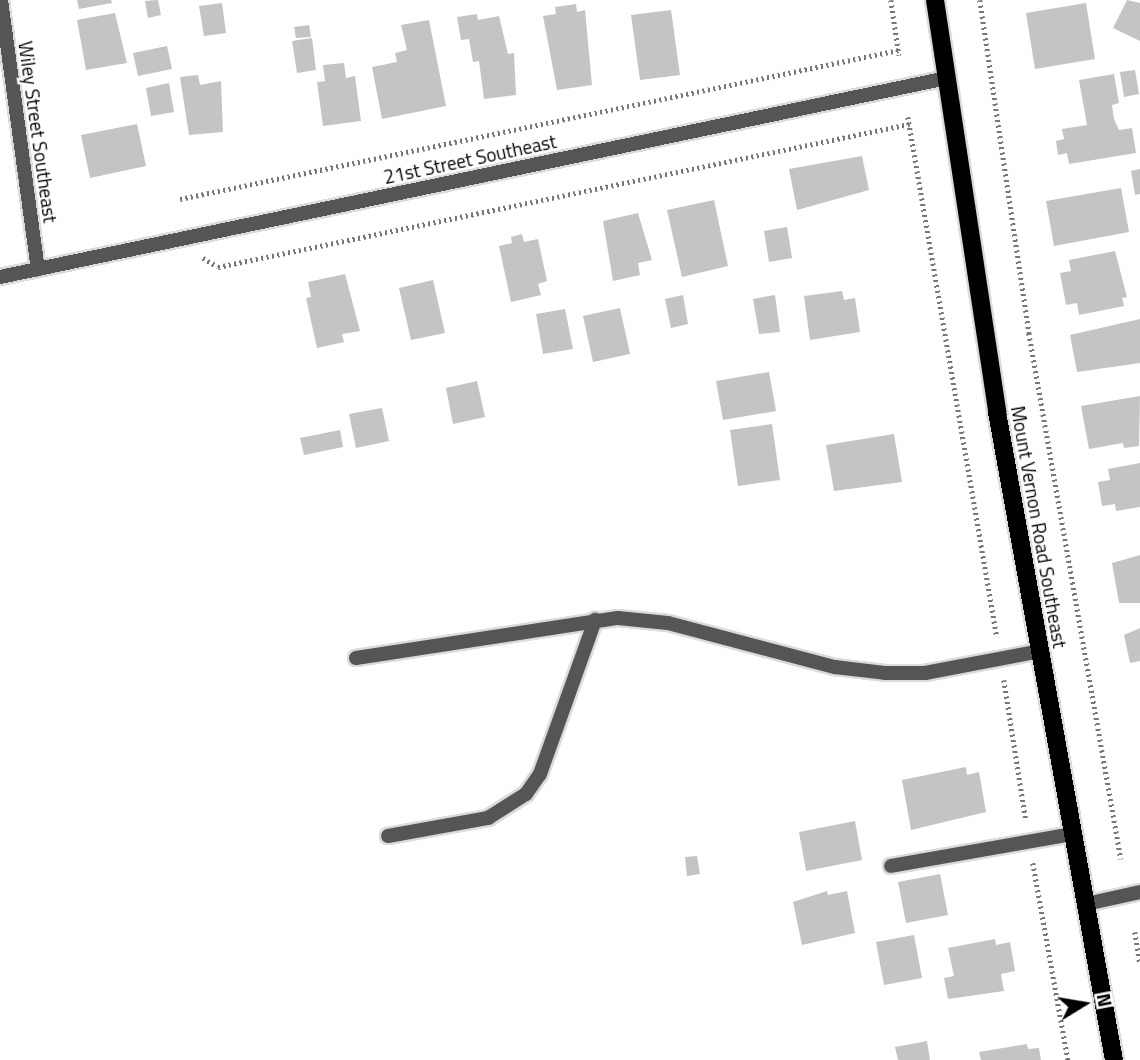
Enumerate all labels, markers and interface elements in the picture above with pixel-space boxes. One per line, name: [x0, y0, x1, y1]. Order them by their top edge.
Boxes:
street label: Wiley Street Southeast: [14, 40, 62, 224]
street label: 21st Street Southeast: [382, 130, 558, 188]
street label: Mount Vernon Road Southeast: [1006, 404, 1072, 650]
north arrow: [1049, 969, 1119, 1039]
text: N: [1090, 991, 1121, 1009]

